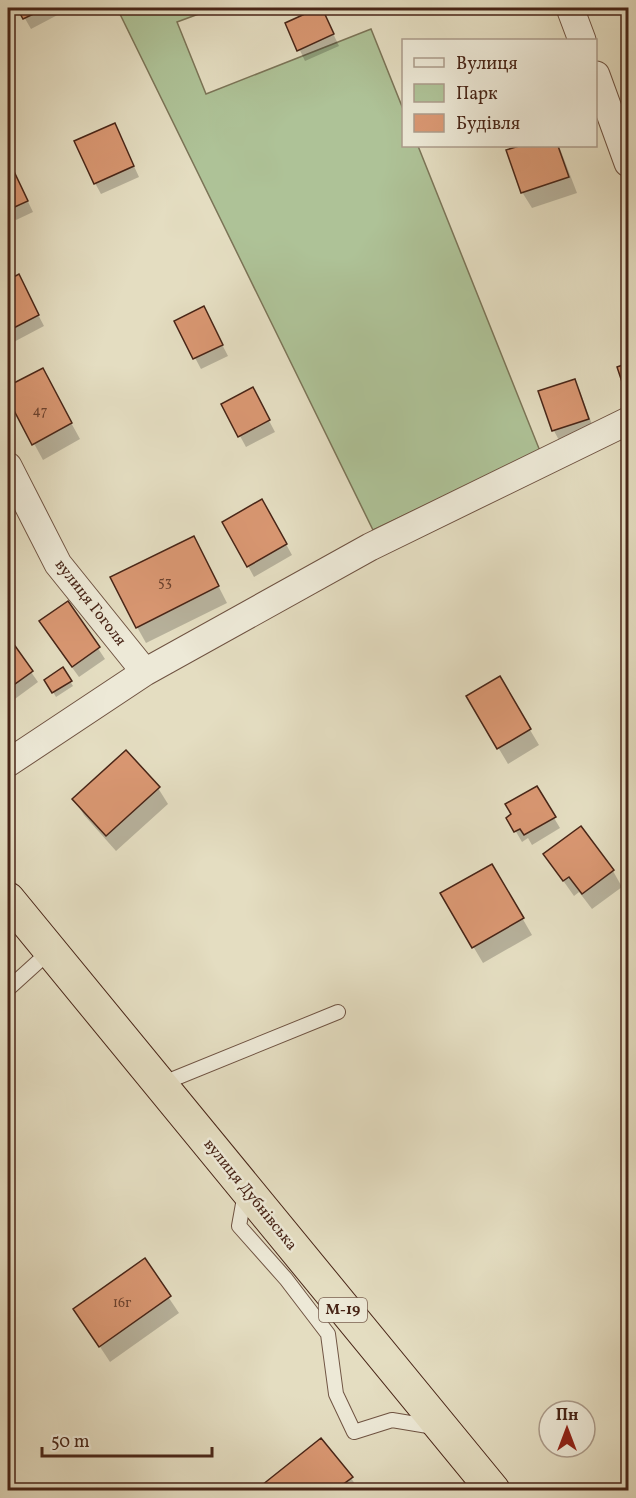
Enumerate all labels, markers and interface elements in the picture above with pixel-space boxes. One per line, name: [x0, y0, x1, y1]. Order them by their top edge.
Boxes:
legend: [402, 39, 597, 147]
text: Вулиця: [456, 52, 518, 77]
text: Парк: [456, 82, 498, 107]
text: Будівля: [456, 112, 520, 137]
house number: 47: [32, 402, 48, 421]
street label: вулиця Гоголя: [49, 555, 131, 651]
house number: 53: [158, 573, 172, 592]
street label: вулиця Дубнівська: [198, 1134, 302, 1256]
house number: 16г: [113, 1294, 131, 1313]
road number: М-19: [319, 1298, 367, 1322]
north arrow: [537, 1399, 597, 1459]
text: Пн: [556, 1405, 578, 1427]
scale bar: [42, 1420, 212, 1458]
text: 50 m: [51, 1430, 90, 1455]

